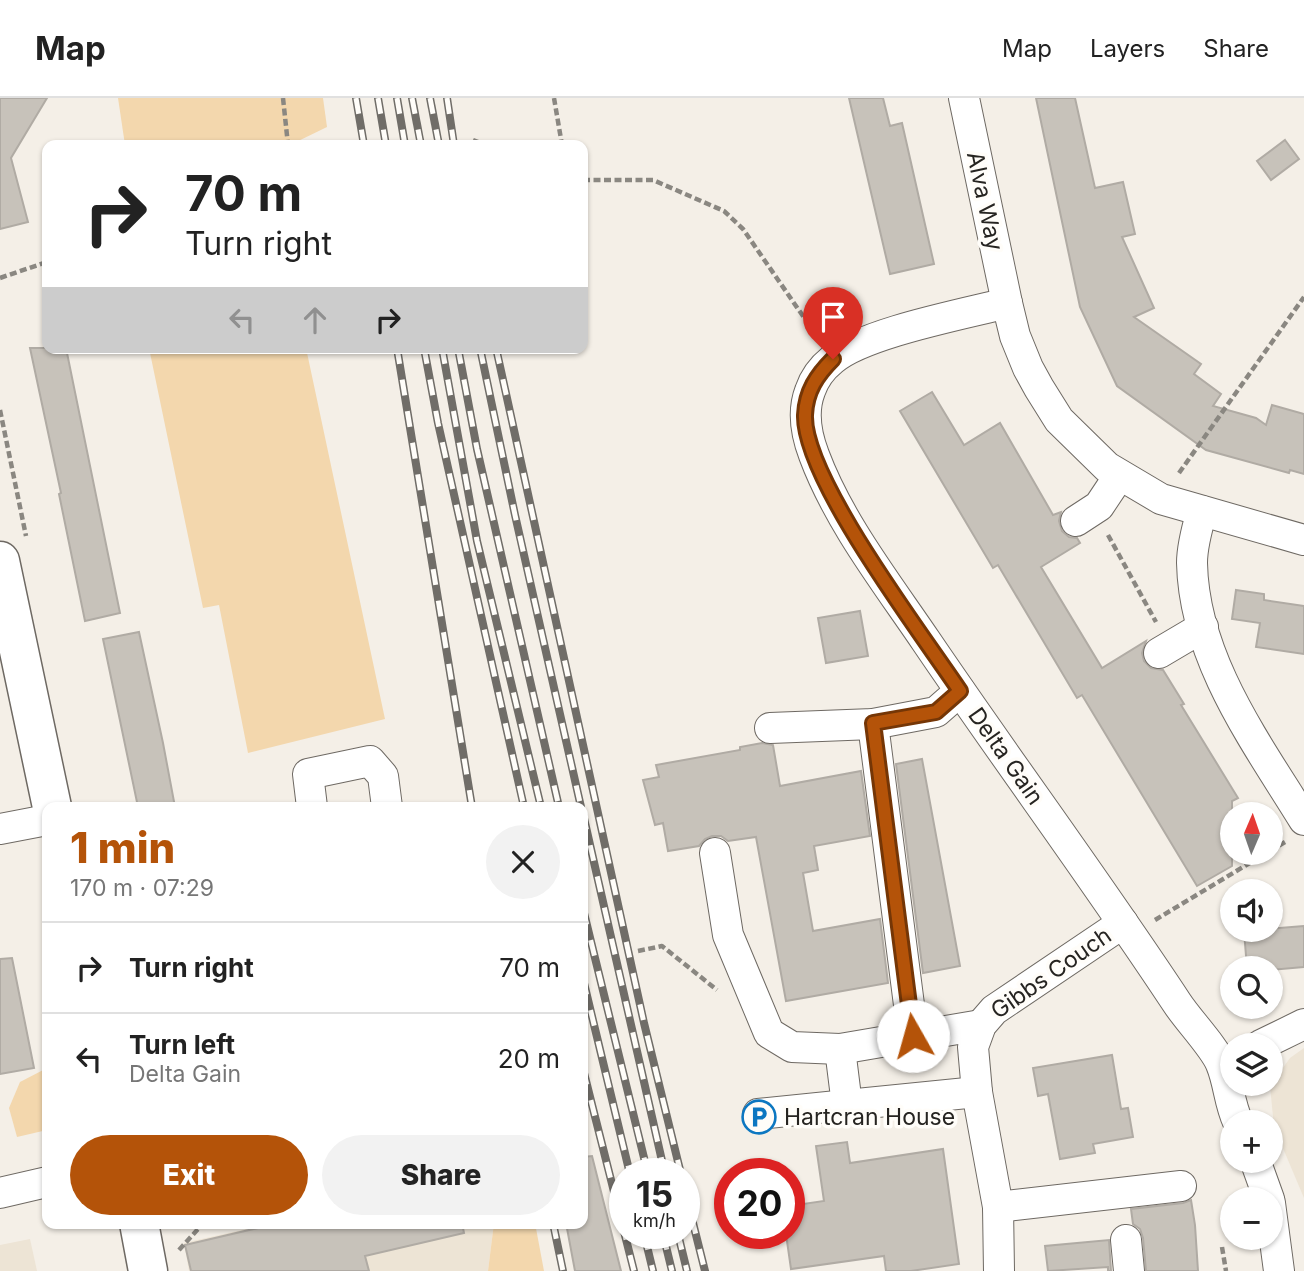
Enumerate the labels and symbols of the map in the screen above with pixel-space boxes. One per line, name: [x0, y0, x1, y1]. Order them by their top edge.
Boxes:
street label: Alva Way: [961, 149, 1009, 253]
pin: [803, 287, 863, 359]
street label: Delta Gain: [962, 702, 1050, 810]
north arrow: [1220, 802, 1283, 864]
street label: Gibbs Couch: [985, 921, 1117, 1025]
position arrow: [876, 999, 950, 1073]
parking icon: Hartcran House: [740, 1098, 778, 1136]
place label: Hartcran House: [784, 1103, 955, 1131]
speed limit sign: 20: [714, 1158, 805, 1249]

